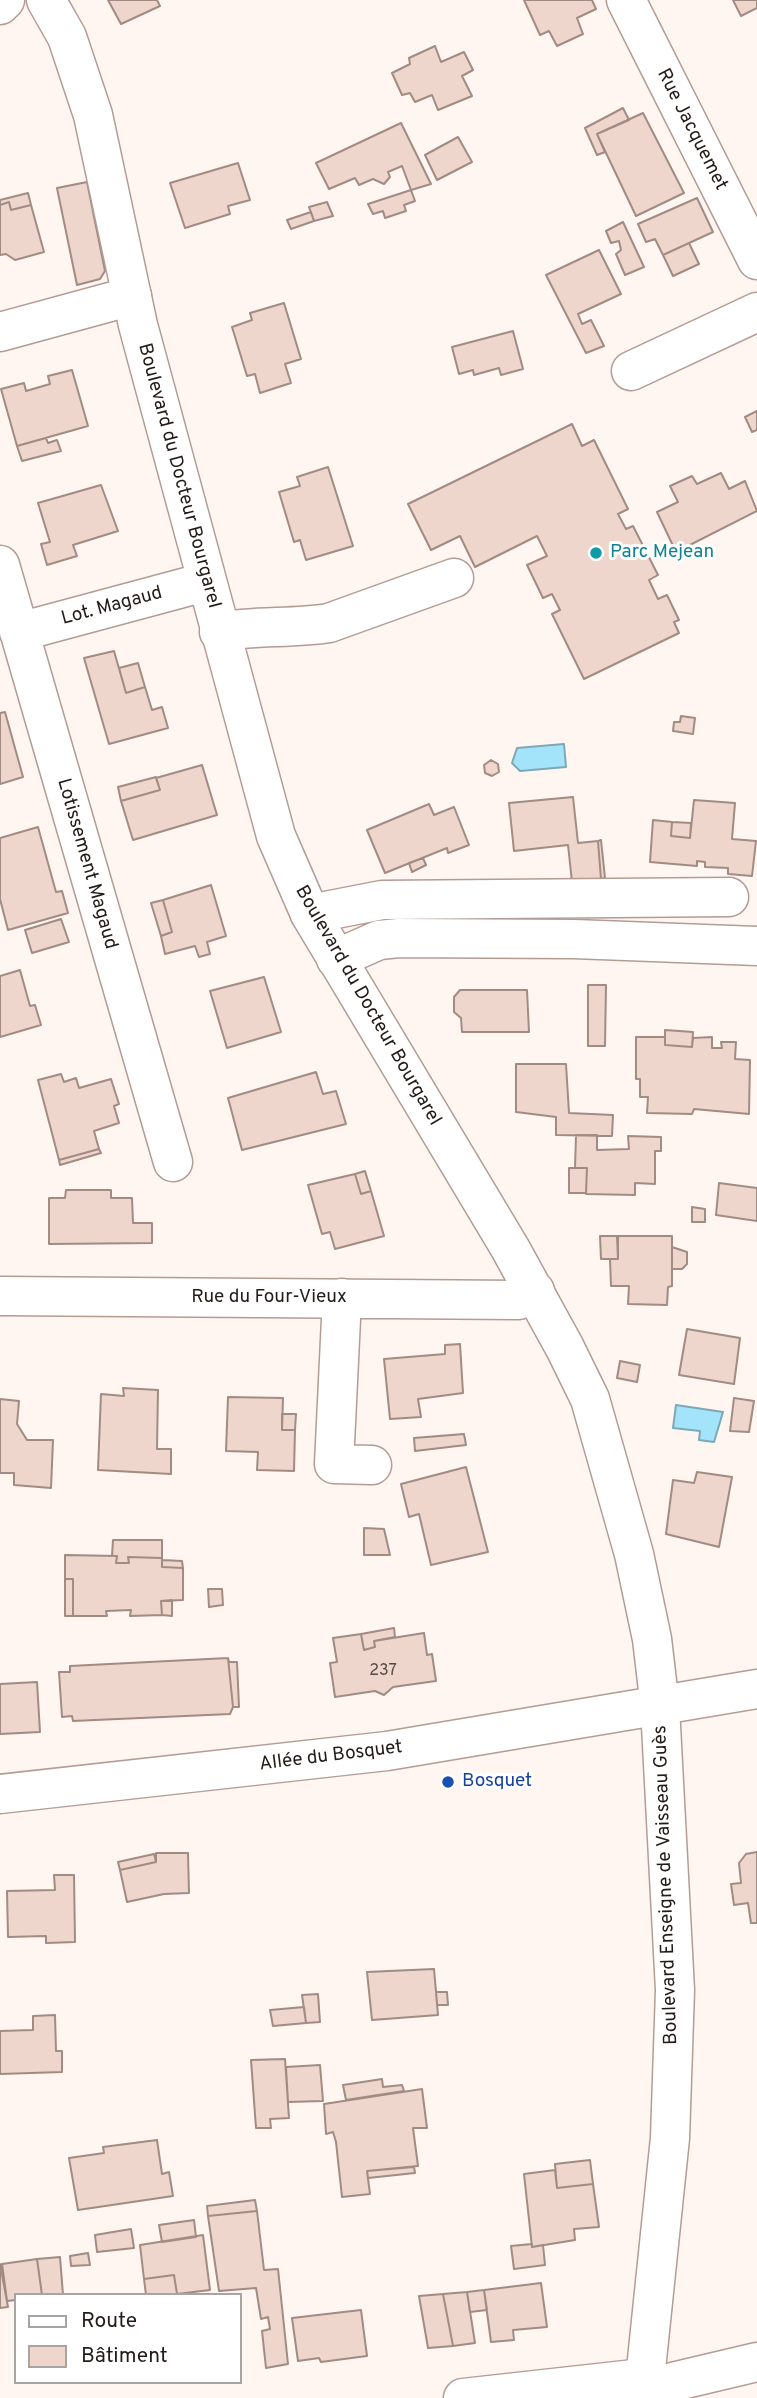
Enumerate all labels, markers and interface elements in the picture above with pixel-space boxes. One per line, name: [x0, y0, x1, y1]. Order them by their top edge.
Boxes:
street label: Rue Jacquemet: [651, 65, 731, 195]
street label: Boulevard du Docteur Bourgarel: [132, 341, 224, 611]
place label: Parc Mejean: [610, 542, 714, 564]
marker: Parc Mejean: [588, 545, 604, 561]
street label: Lot. Magaud: [59, 583, 165, 631]
street label: Lotissement Magaud: [51, 776, 121, 952]
street label: Boulevard du Docteur Bourgarel: [289, 882, 445, 1130]
street label: Rue du Four-Vieux: [191, 1287, 347, 1309]
house number: 237: [369, 1662, 397, 1682]
street label: Boulevard Enseigne de Vaisseau Guès: [650, 1725, 684, 2045]
street label: Allée du Bosquet: [258, 1737, 404, 1777]
place label: Bosquet: [462, 1771, 532, 1793]
marker: Bosquet: [440, 1774, 456, 1790]
legend: [14, 2293, 242, 2384]
text: Route: [81, 2308, 137, 2335]
text: Bâtiment: [81, 2343, 168, 2370]

